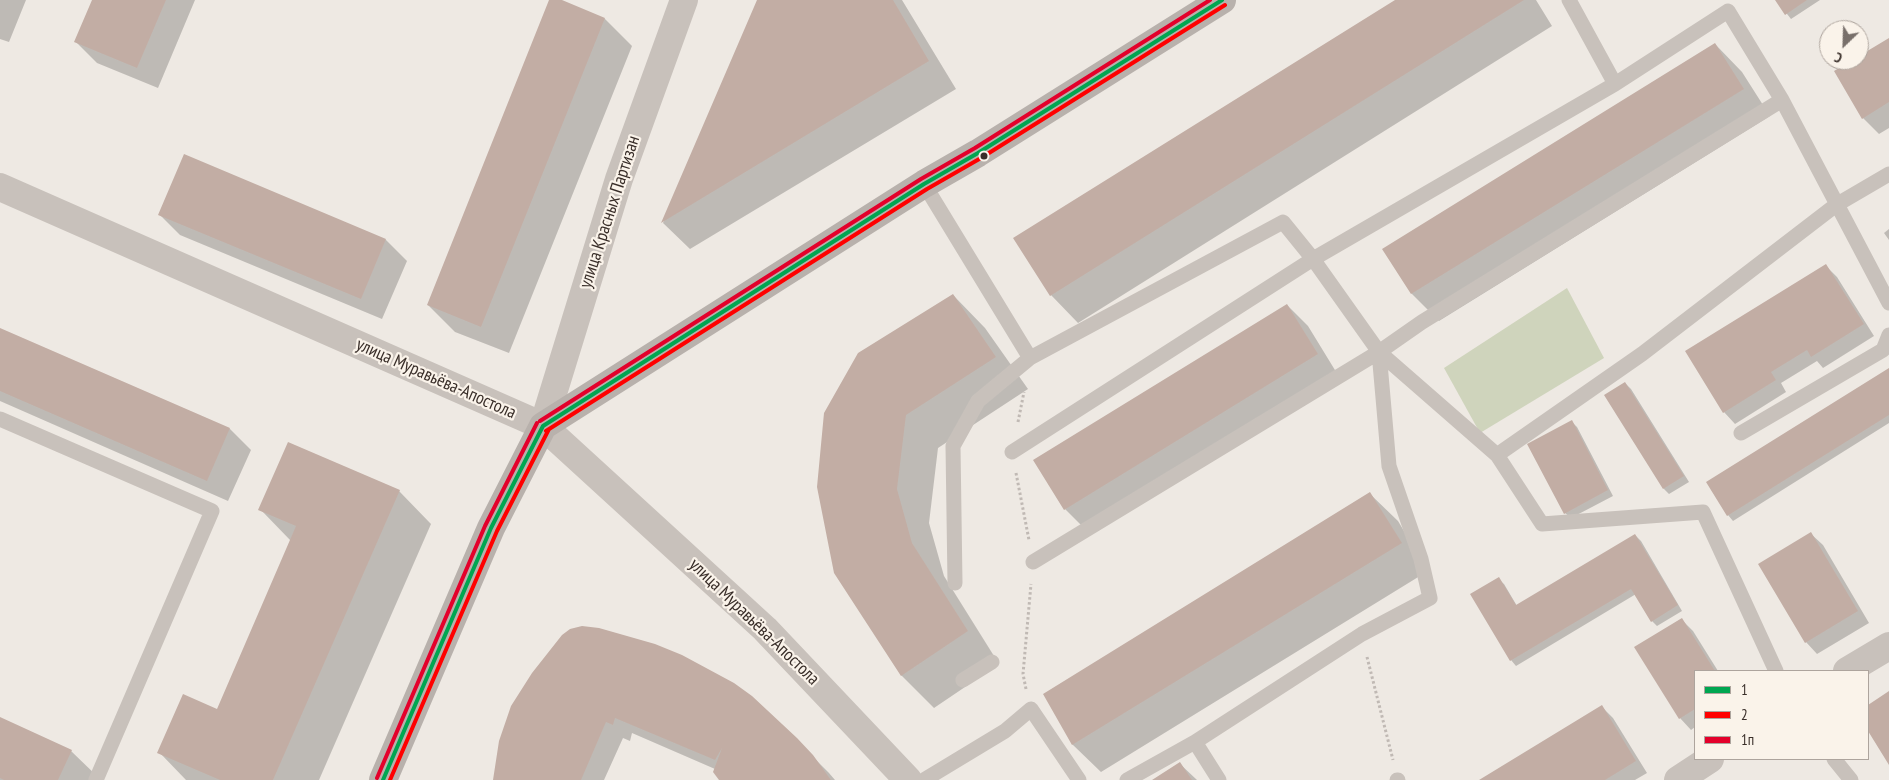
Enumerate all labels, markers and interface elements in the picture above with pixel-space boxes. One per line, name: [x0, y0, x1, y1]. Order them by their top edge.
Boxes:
north arrow: [1819, 20, 1869, 70]
text: С: [1832, 48, 1845, 67]
street label: улица Красных Партизан: [575, 133, 645, 291]
unlabelled marker: [979, 151, 989, 161]
street label: улица Муравьёва-Апостола: [353, 334, 519, 424]
street label: улица Муравьёва-Апостола: [684, 554, 824, 690]
legend: [1694, 670, 1869, 760]
text: 1: [1741, 680, 1748, 699]
text: 2: [1741, 705, 1748, 724]
text: 1п: [1741, 730, 1754, 749]

